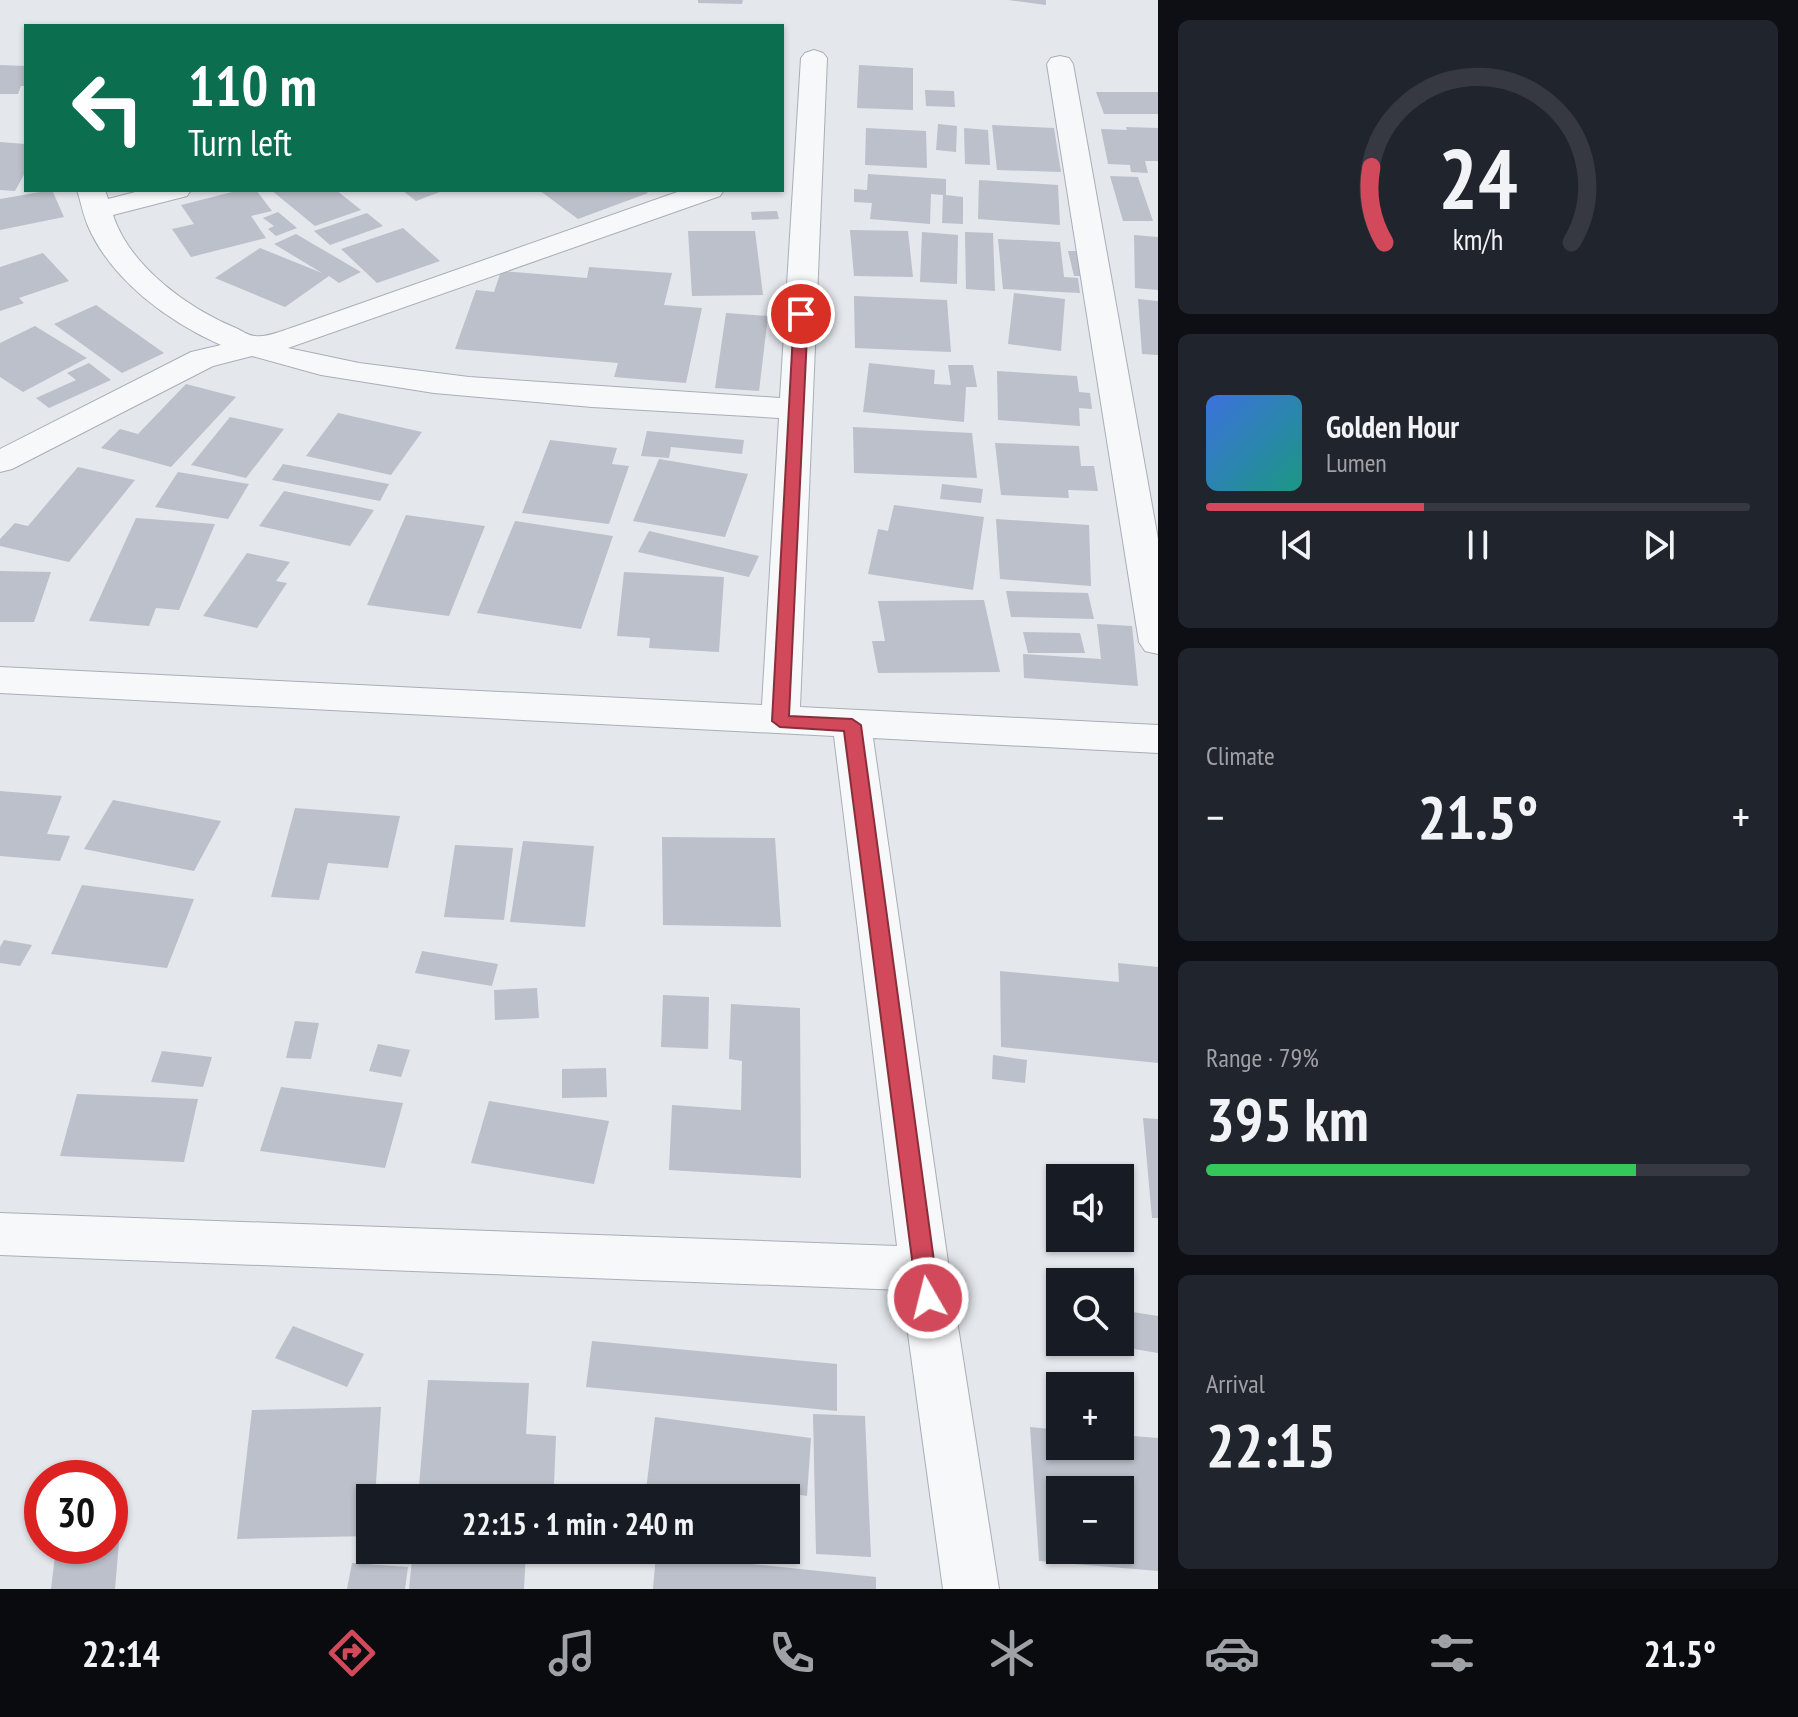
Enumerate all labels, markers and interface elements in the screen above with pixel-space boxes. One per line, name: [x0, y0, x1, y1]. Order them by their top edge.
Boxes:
text: 110 m: [188, 49, 317, 121]
icon: left: [56, 56, 160, 160]
text: Turn left: [188, 119, 292, 166]
text: 24: [1438, 123, 1518, 231]
text: km/h: [1453, 221, 1503, 258]
pin: [767, 280, 835, 348]
icon: arrive: [779, 292, 823, 336]
text: Golden Hour: [1326, 407, 1459, 446]
text: Lumen: [1326, 446, 1387, 479]
icon: previous: [1275, 523, 1319, 567]
icon: pause: [1456, 523, 1500, 567]
icon: next: [1637, 523, 1681, 567]
text: Climate: [1206, 739, 1275, 772]
text: 21.5°: [1418, 778, 1538, 856]
text: −: [1206, 788, 1224, 845]
text: +: [1732, 788, 1750, 845]
text: Range · 79%: [1206, 1041, 1319, 1074]
text: 395 km: [1206, 1080, 1369, 1158]
map controls: [1046, 1164, 1134, 1564]
button: sound: [1046, 1164, 1134, 1252]
position arrow: [886, 1256, 970, 1340]
button: search: [1046, 1268, 1134, 1356]
text: Arrival: [1206, 1367, 1265, 1400]
button: +: [1046, 1372, 1134, 1460]
text: 22:15: [1206, 1406, 1336, 1484]
speed limit sign: 30: [24, 1460, 128, 1564]
button: −: [1046, 1476, 1134, 1564]
text: 22:15 · 1 min · 240 m: [462, 1504, 694, 1543]
icon: directions: [324, 1625, 380, 1681]
icon: music: [544, 1625, 600, 1681]
icon: phone: [764, 1625, 820, 1681]
icon: climate: [984, 1625, 1040, 1681]
icon: car: [1204, 1625, 1260, 1681]
icon: filters: [1424, 1625, 1480, 1681]
text: 22:14: [82, 1630, 160, 1677]
text: 21.5°: [1644, 1630, 1716, 1677]

